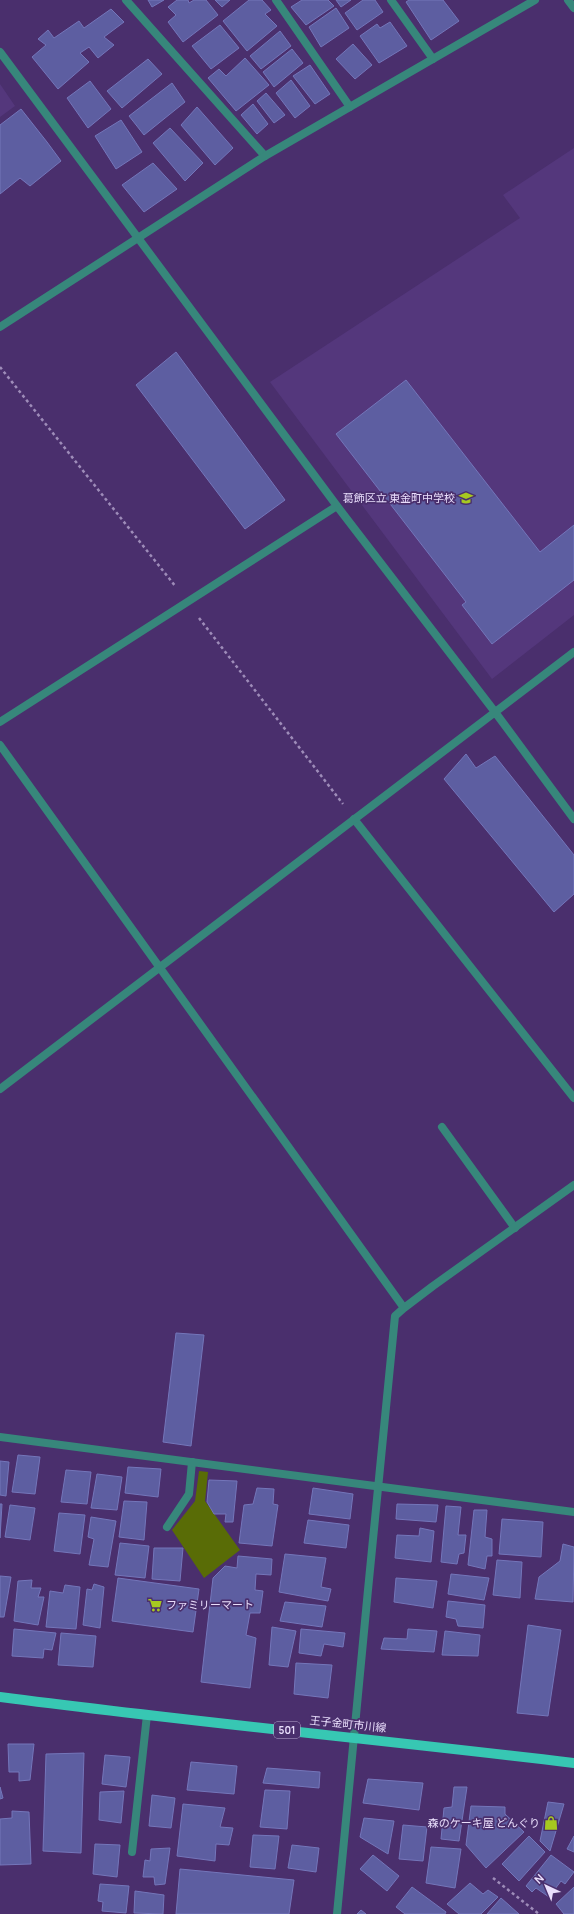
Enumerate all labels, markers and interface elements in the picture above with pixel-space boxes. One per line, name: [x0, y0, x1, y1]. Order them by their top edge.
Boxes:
place label: 葛飾区立 東金町中学校: [343, 490, 455, 505]
school or university icon: 葛飾区立 東金町中学校: [458, 490, 474, 506]
supermarket icon: ファミリーマート: [147, 1597, 163, 1613]
place label: ファミリーマート: [166, 1597, 254, 1612]
street label: 王子金町市川線: [309, 1712, 387, 1735]
road number: 501: [274, 1722, 300, 1738]
place label: 森のケーキ屋 どんぐり: [428, 1815, 540, 1830]
shop icon: 森のケーキ屋 どんぐり: [543, 1815, 559, 1831]
north arrow: [526, 1866, 566, 1906]
text: N: [531, 1870, 547, 1887]

